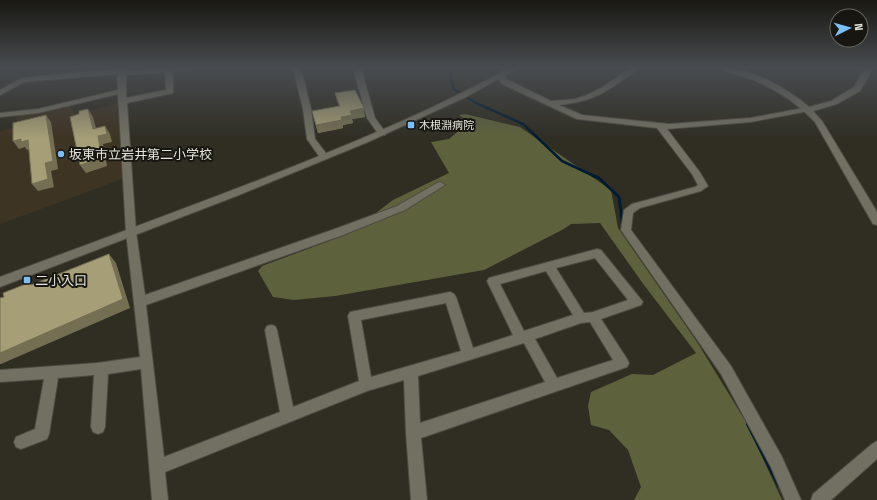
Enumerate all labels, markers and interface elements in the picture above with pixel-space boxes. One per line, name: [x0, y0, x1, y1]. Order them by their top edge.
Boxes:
north arrow: [829, 8, 869, 48]
text: N: [852, 23, 866, 31]
place label: 木根淵病院: [419, 118, 474, 132]
marker: 木根淵病院: [406, 120, 416, 130]
place label: 坂東市立岩井第二小学校: [69, 146, 212, 163]
marker: 坂東市立岩井第二小学校: [56, 149, 66, 159]
place label: 二小入口: [35, 272, 87, 289]
marker: 二小入口: [22, 275, 32, 285]

